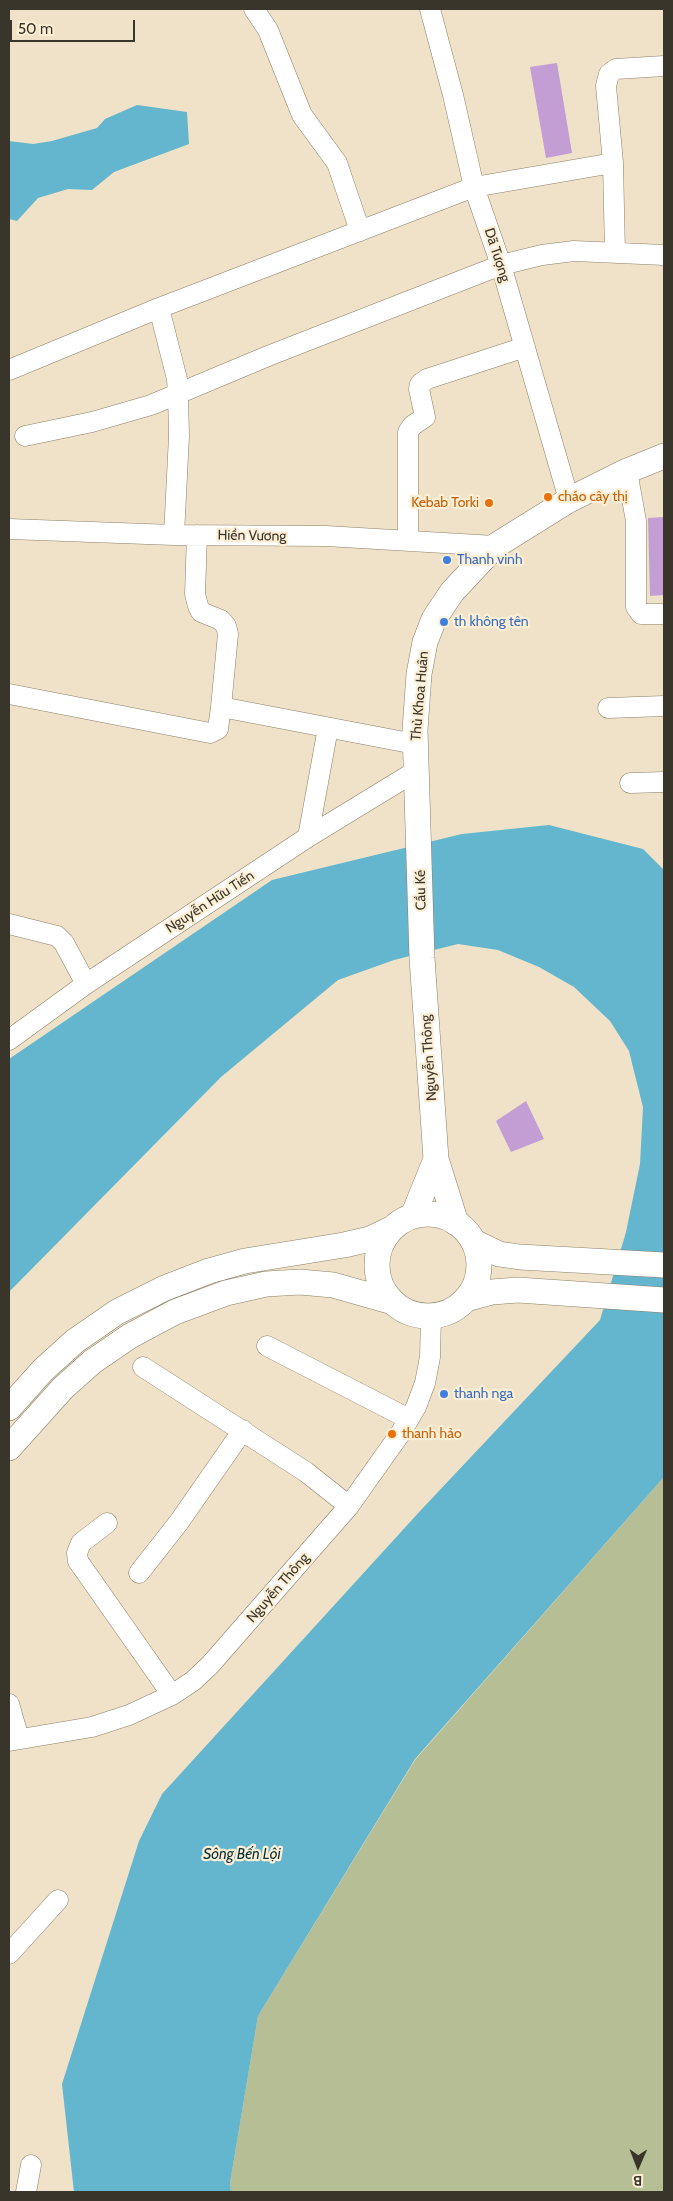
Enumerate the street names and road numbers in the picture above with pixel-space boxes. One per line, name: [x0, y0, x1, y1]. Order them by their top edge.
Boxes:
street label: Dã Tượng: [480, 226, 514, 284]
street label: Hiền Vương: [217, 527, 287, 545]
street label: Thủ Khoa Huân: [408, 650, 432, 742]
street label: Nguyễn Hữu Tiến: [163, 867, 257, 937]
street label: Cầu Ké: [412, 870, 430, 910]
street label: Nguyễn Thông: [418, 1014, 440, 1102]
street label: Nguyễn Thông: [243, 1550, 313, 1626]

